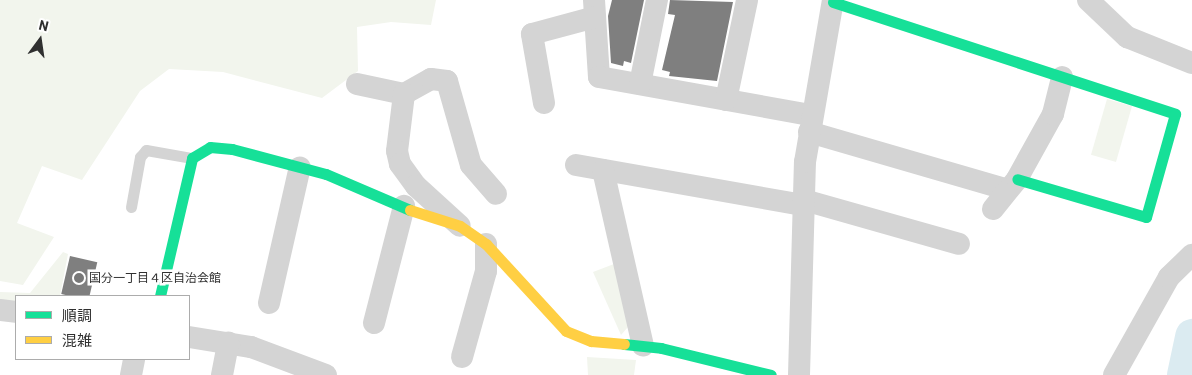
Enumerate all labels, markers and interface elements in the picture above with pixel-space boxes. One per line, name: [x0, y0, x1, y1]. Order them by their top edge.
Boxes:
north arrow: [15, 15, 65, 65]
text: N: [37, 16, 50, 34]
place label: 国分一丁目４区自治会館: [89, 271, 221, 285]
marker: 国分一丁目４区自治会館: [73, 272, 85, 284]
legend: [15, 295, 190, 360]
text: 順調: [62, 306, 92, 324]
text: 混雑: [62, 331, 92, 349]

